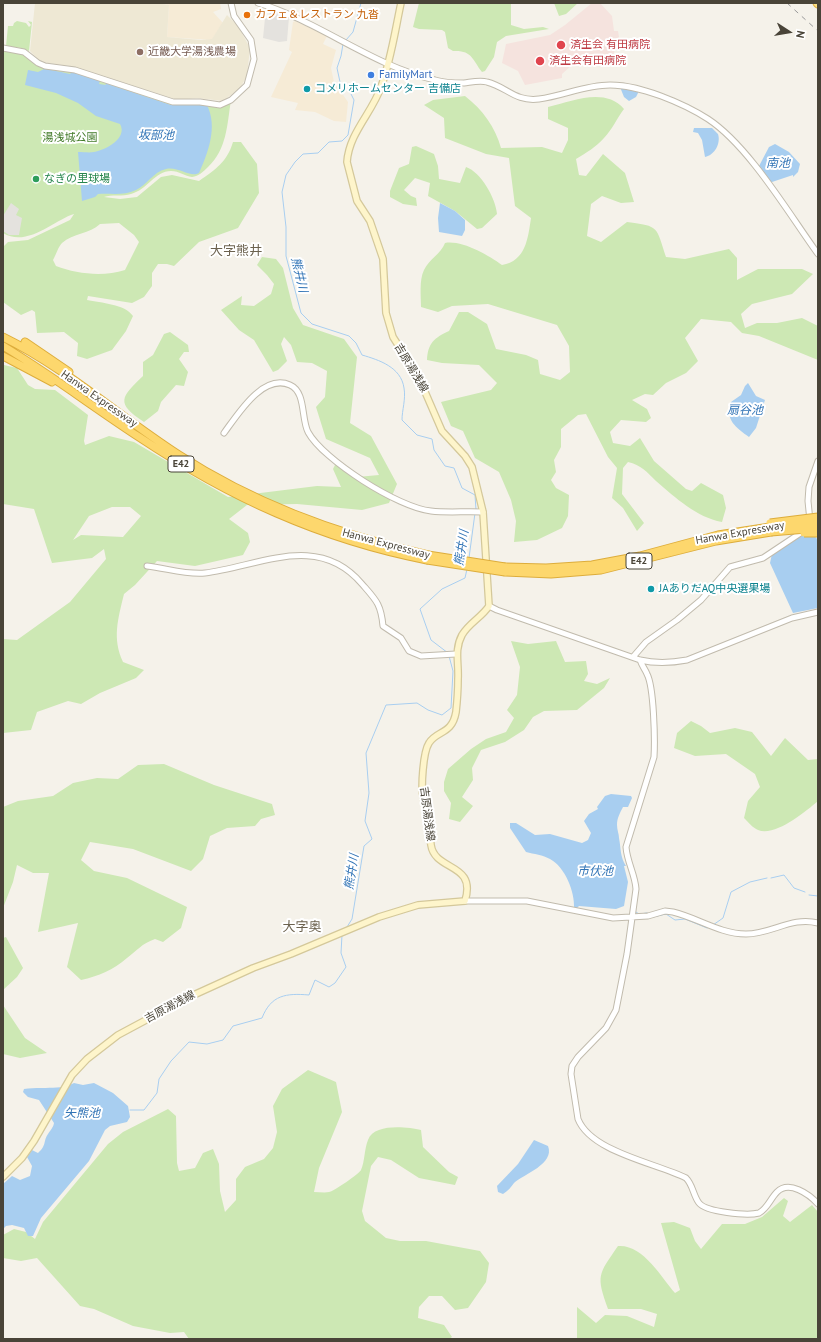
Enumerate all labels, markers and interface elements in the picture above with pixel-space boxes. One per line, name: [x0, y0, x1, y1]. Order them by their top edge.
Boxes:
place label: カフェ＆レストラン 九沓: [255, 8, 379, 22]
marker: カフェ＆レストラン 九沓: [242, 10, 252, 20]
north arrow: [769, 12, 809, 52]
text: N: [793, 29, 808, 39]
place label: 済生会 有田病院: [570, 38, 650, 52]
marker: 済生会 有田病院: [555, 39, 567, 51]
place label: 近畿大学湯浅農場: [148, 45, 236, 59]
marker: 近畿大学湯浅農場: [135, 47, 145, 57]
place label: 済生会有田病院: [549, 54, 626, 68]
marker: 済生会有田病院: [534, 55, 546, 67]
place label: FamilyMart: [379, 68, 432, 82]
marker: FamilyMart: [366, 70, 376, 80]
place label: コメリホームセンター 吉備店: [315, 82, 461, 96]
marker: コメリホームセンター 吉備店: [302, 84, 312, 94]
water label: 坂部池: [138, 129, 174, 143]
park label: 湯浅城公園: [43, 131, 97, 145]
water label: 南池: [766, 157, 790, 171]
place label: なぎの里球場: [44, 172, 110, 186]
marker: なぎの里球場: [31, 174, 41, 184]
district label: 大字熊井: [210, 243, 262, 259]
water label: 熊井川: [288, 256, 310, 294]
street label: 吉原湯浅線: [391, 341, 431, 395]
street label: Hanwa Expressway: [58, 368, 140, 430]
water label: 扇谷池: [727, 404, 763, 418]
road number: E42: [168, 456, 194, 472]
street label: Hanwa Expressway: [694, 519, 786, 547]
street label: Hanwa Expressway: [341, 526, 431, 562]
water label: 熊井川: [452, 529, 472, 567]
road number: E42: [626, 553, 652, 569]
place label: JAありだAQ中央選果場: [659, 582, 770, 596]
marker: JAありだAQ中央選果場: [646, 584, 656, 594]
street label: 吉原湯浅線: [417, 786, 437, 842]
water label: 熊井川: [342, 853, 362, 891]
water label: 市伏池: [577, 865, 613, 879]
district label: 大字奥: [283, 919, 321, 935]
street label: 吉原湯浅線: [143, 988, 197, 1026]
water label: 矢熊池: [64, 1107, 100, 1121]

